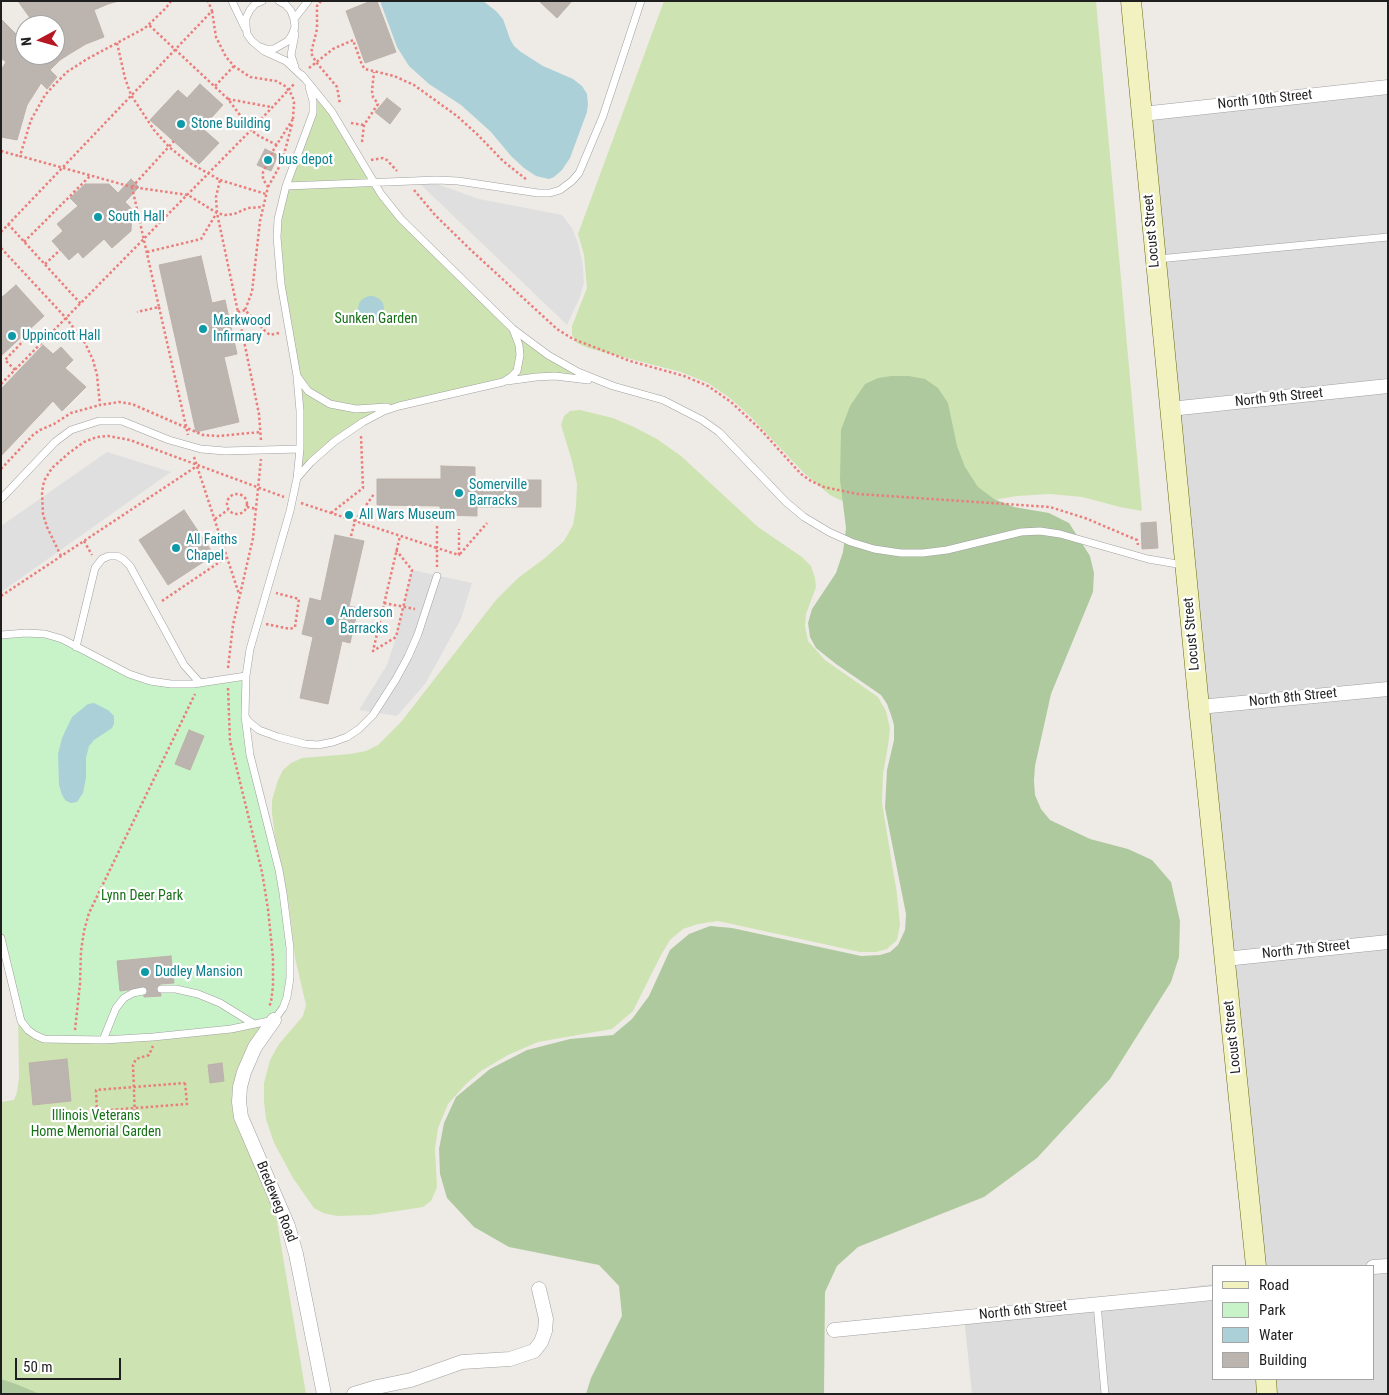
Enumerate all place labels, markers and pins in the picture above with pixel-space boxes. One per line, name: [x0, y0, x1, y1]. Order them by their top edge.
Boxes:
place label: Stone Building: [191, 116, 271, 132]
marker: Stone Building: [175, 118, 187, 130]
place label: bus depot: [278, 152, 333, 168]
marker: bus depot: [262, 154, 274, 166]
place label: South Hall: [108, 209, 165, 225]
marker: South Hall: [92, 211, 104, 223]
place label: Markwood Infirmary: [213, 313, 271, 346]
marker: Markwood Infirmary: [197, 323, 209, 335]
place label: Uppincott Hall: [22, 328, 100, 344]
marker: Uppincott Hall: [6, 330, 18, 342]
place label: Somerville Barracks: [469, 477, 527, 510]
marker: Somerville Barracks: [453, 487, 465, 499]
place label: All Wars Museum: [359, 507, 455, 523]
marker: All Wars Museum: [343, 509, 355, 521]
place label: All Faiths Chapel: [186, 532, 237, 564]
marker: All Faiths Chapel: [170, 542, 182, 554]
place label: Anderson Barracks: [340, 605, 393, 638]
marker: Anderson Barracks: [324, 615, 336, 627]
place label: Dudley Mansion: [155, 964, 243, 980]
marker: Dudley Mansion: [139, 966, 151, 978]

